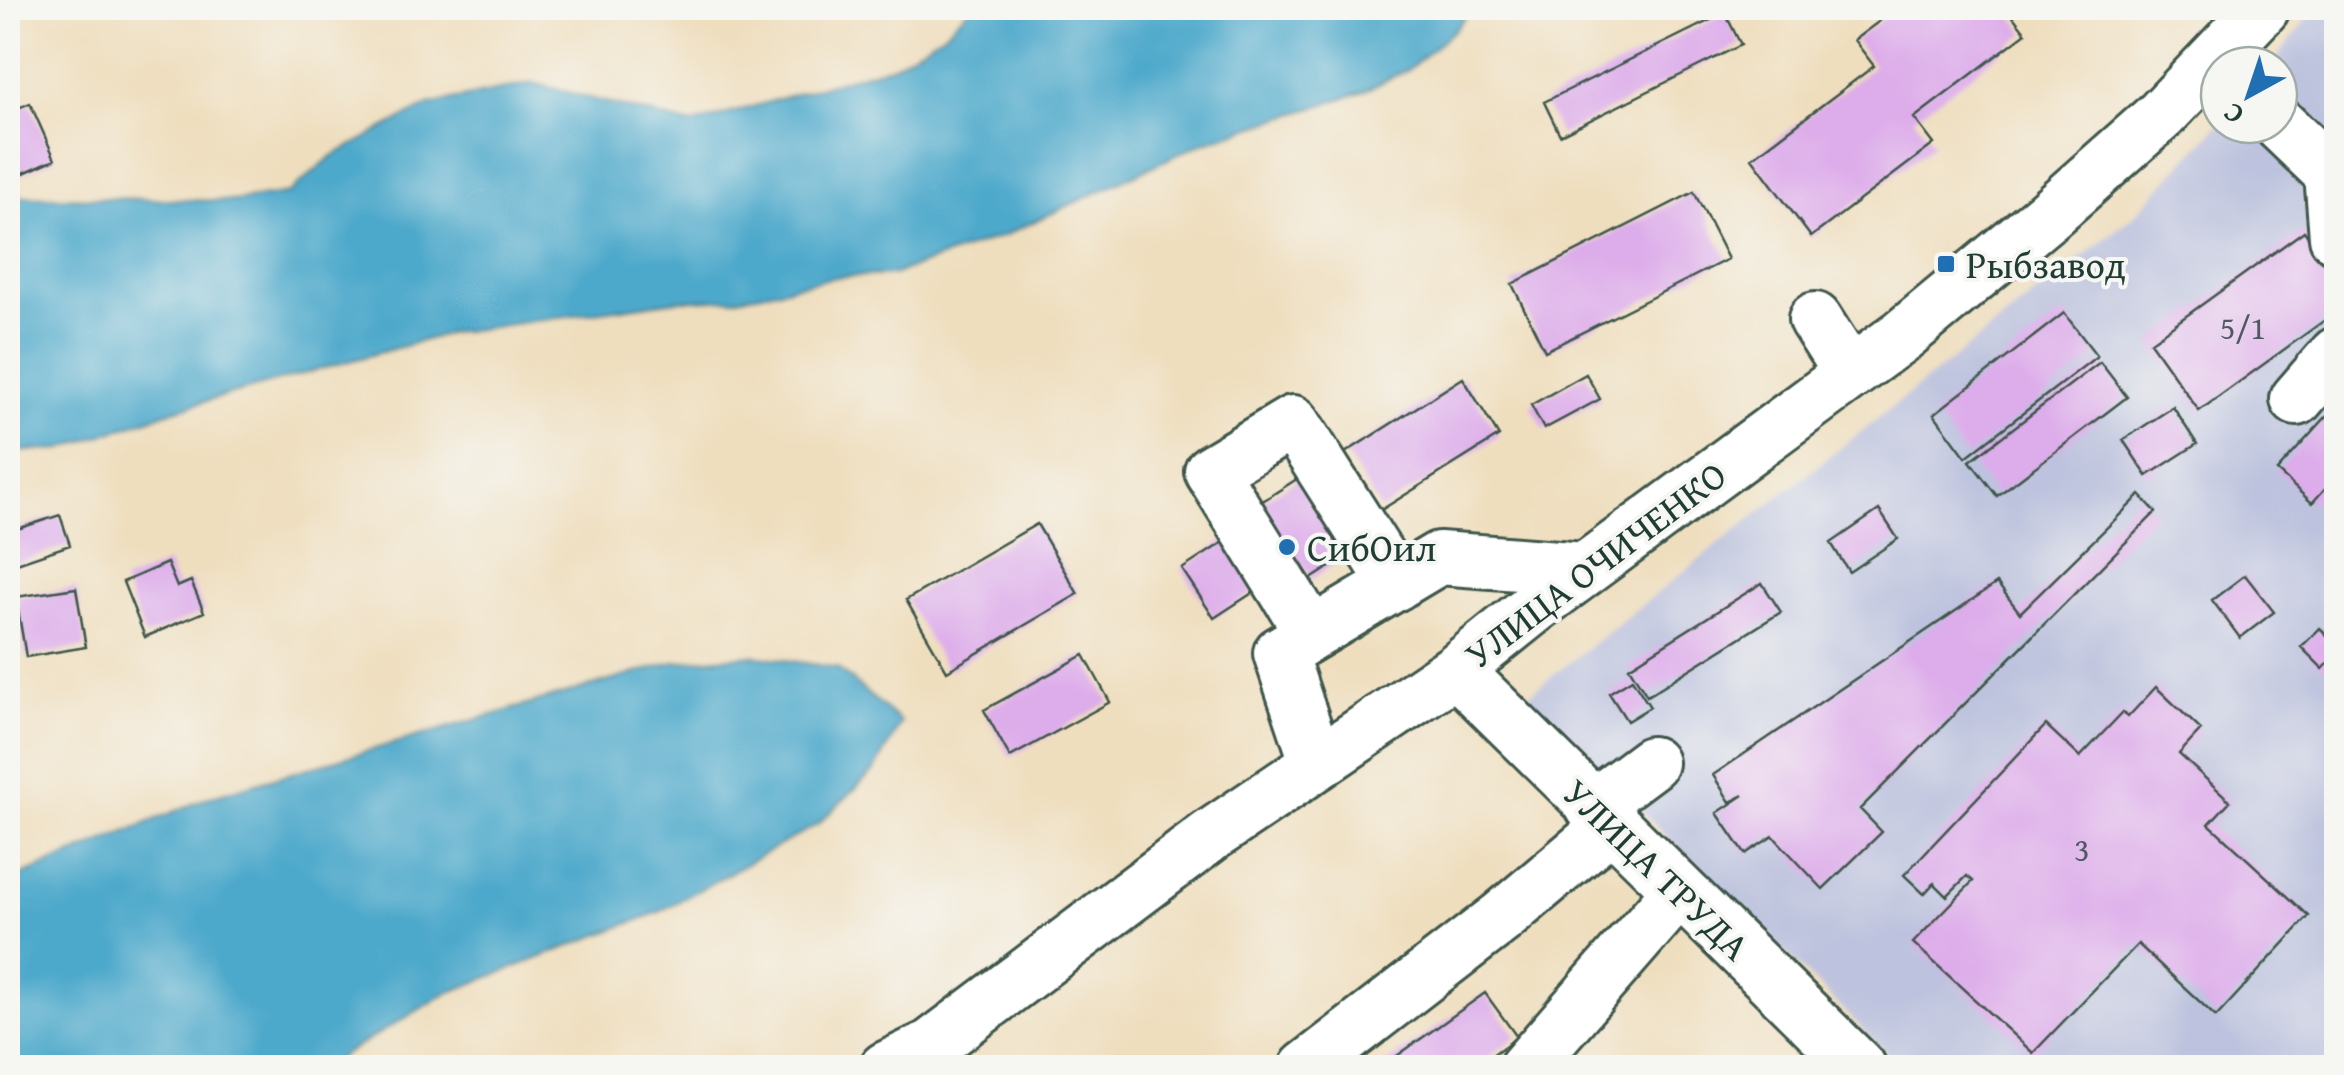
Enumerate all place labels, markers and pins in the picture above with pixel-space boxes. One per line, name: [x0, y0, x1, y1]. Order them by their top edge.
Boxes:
place label: Рыбзавод: [1966, 236, 2126, 292]
marker: Рыбзавод: [1935, 253, 1957, 275]
place label: СибОил: [1307, 519, 1436, 575]
marker: СибОил: [1276, 536, 1298, 558]

